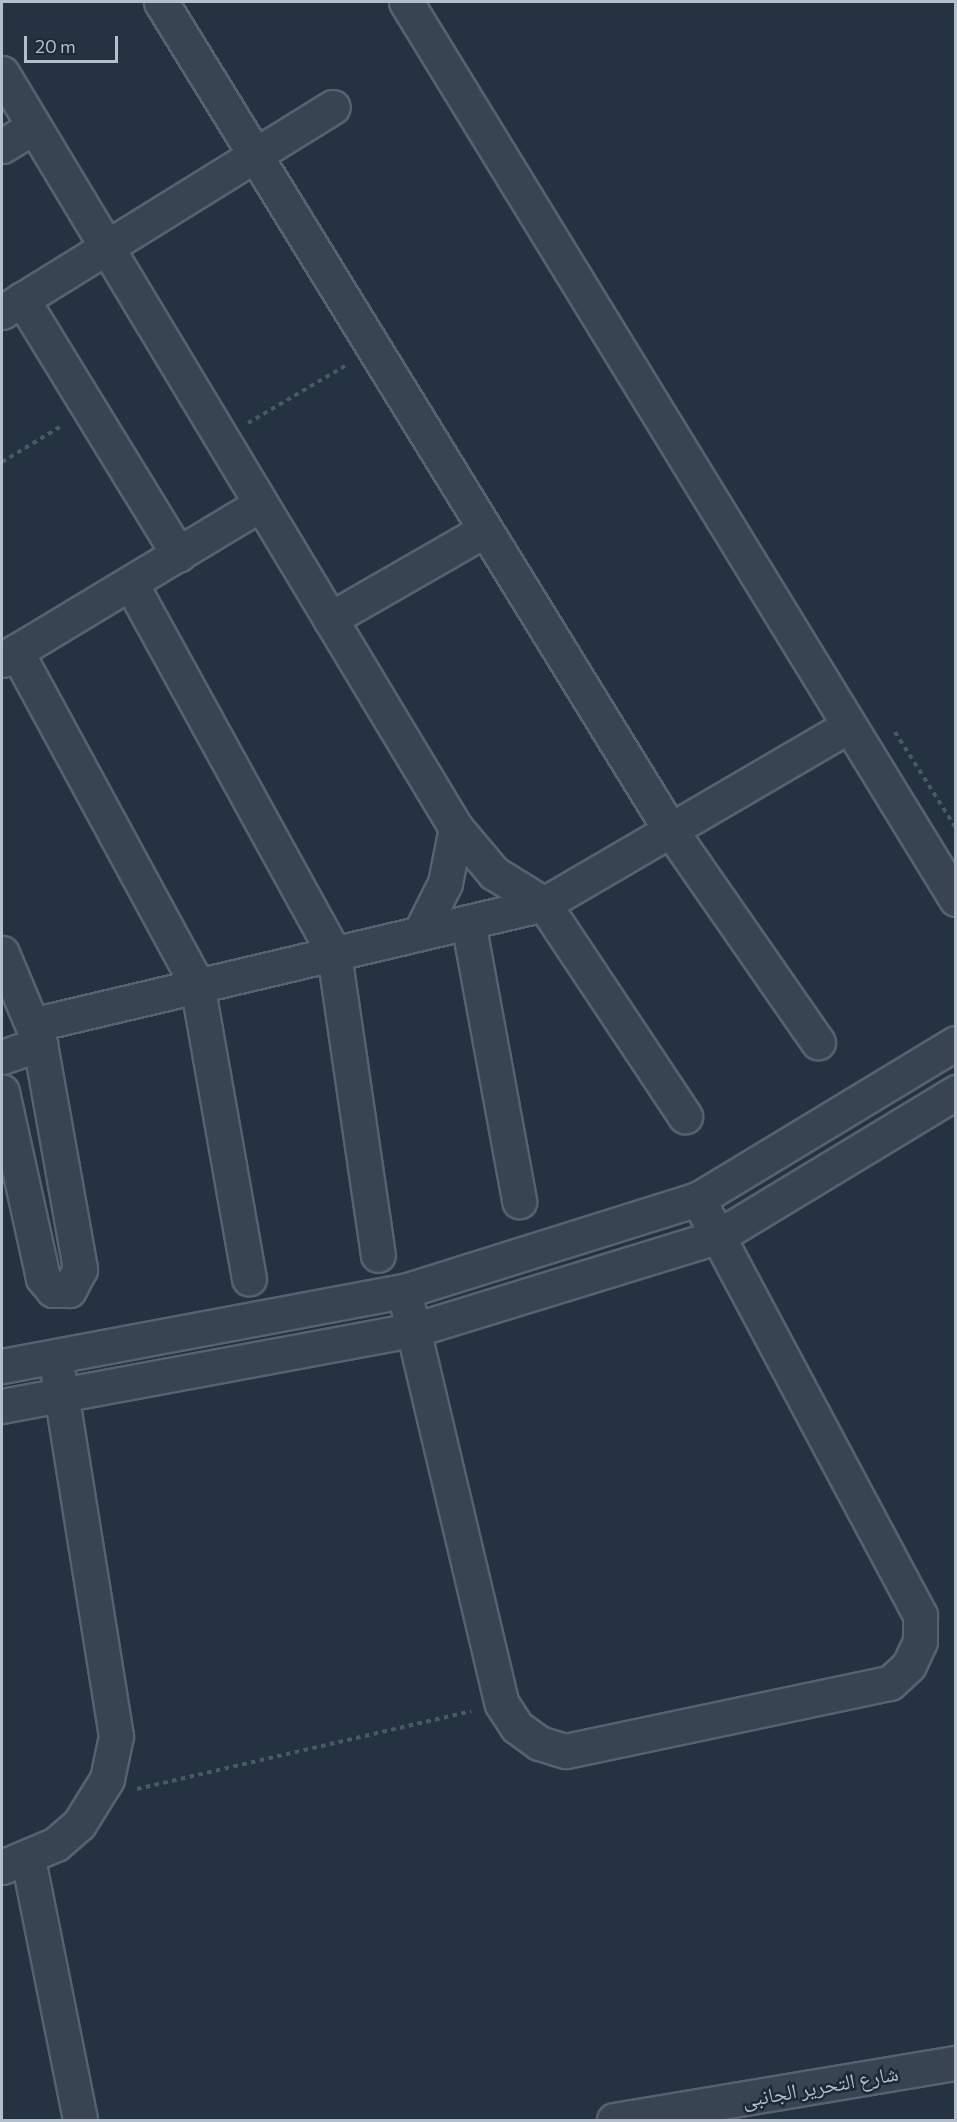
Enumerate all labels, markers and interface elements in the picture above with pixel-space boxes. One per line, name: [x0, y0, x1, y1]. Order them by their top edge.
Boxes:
scale bar: [27, 24, 122, 62]
text: 20 m: [35, 35, 76, 57]
street label: شارع التحرير الجانبى: [740, 2060, 900, 2112]

